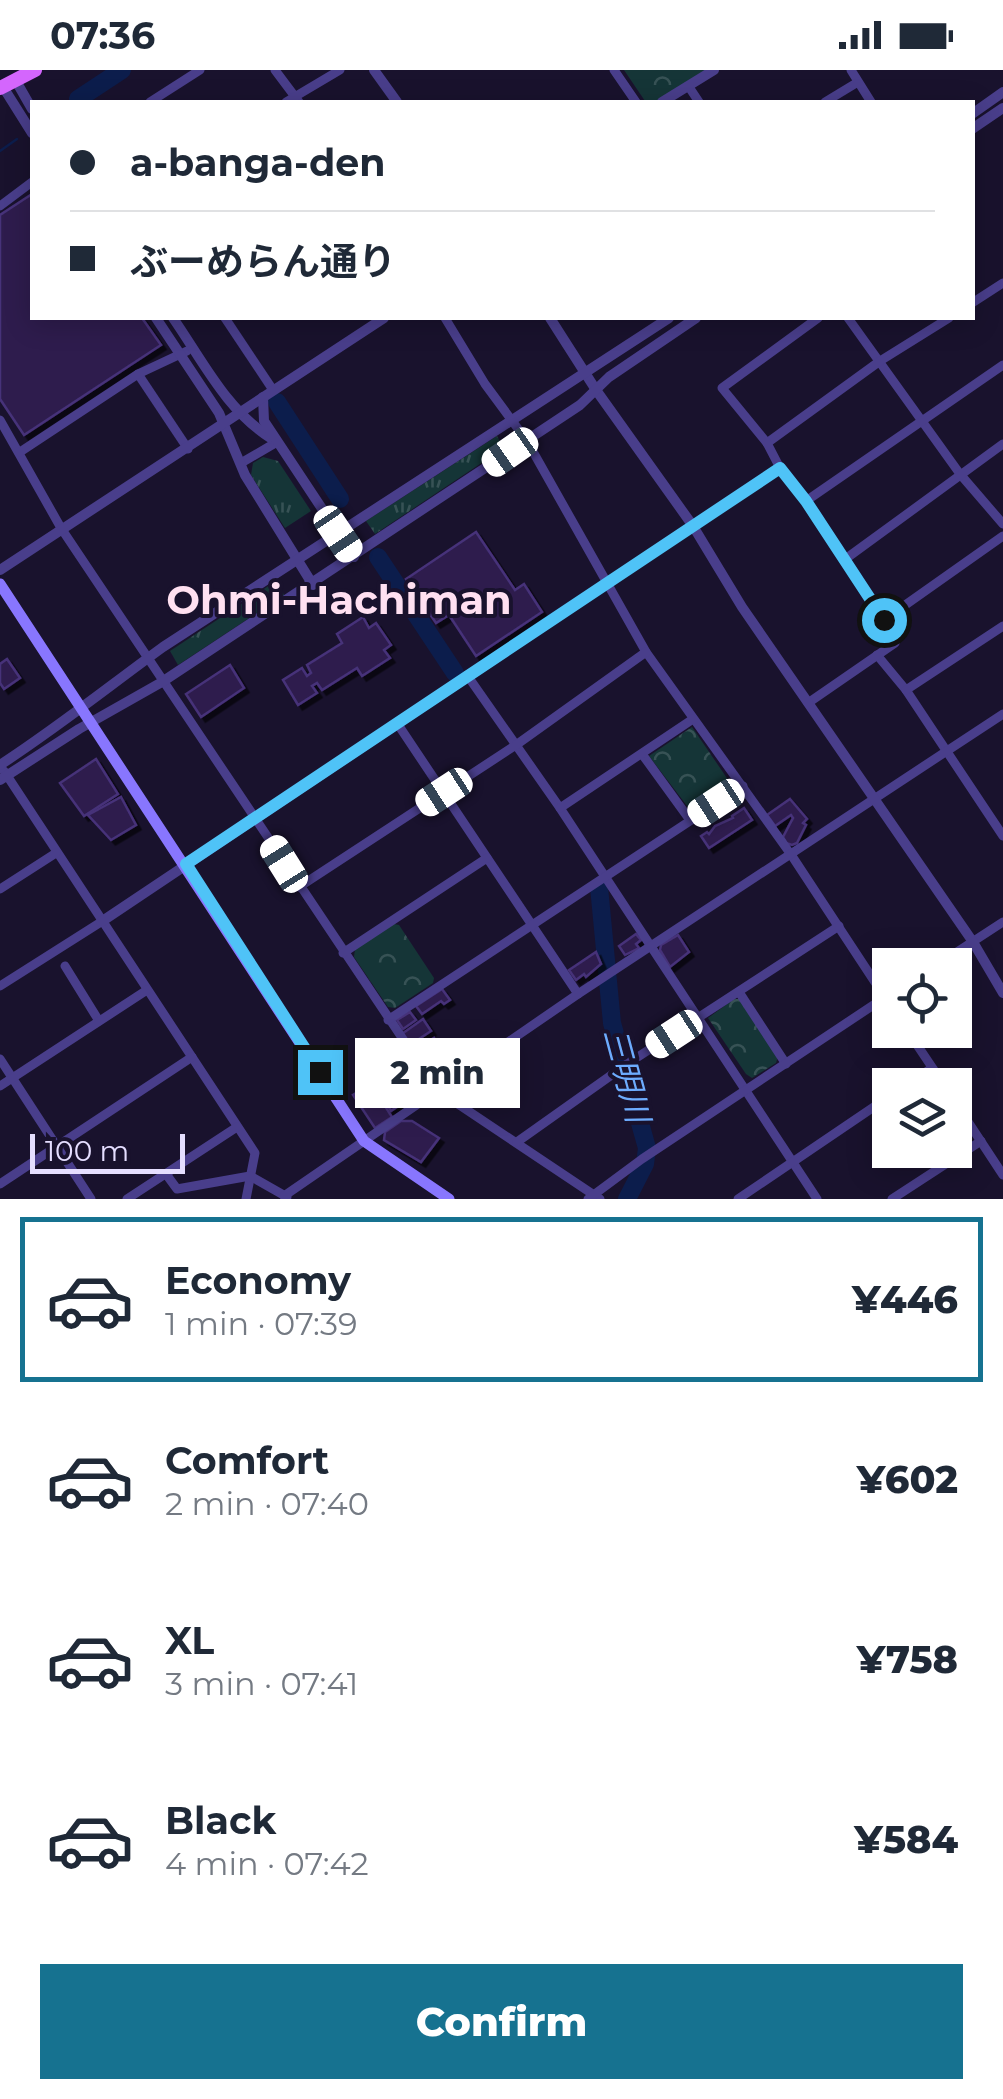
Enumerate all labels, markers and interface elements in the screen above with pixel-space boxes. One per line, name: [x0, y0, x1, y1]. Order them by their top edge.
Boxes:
text: 07:36: [50, 12, 155, 59]
text: a-banga-den: [130, 139, 385, 186]
text: ぶーめらん通り: [130, 238, 396, 285]
car: [477, 423, 543, 481]
car: [309, 501, 367, 567]
district label: Ohmi-Hachiman: [166, 575, 512, 624]
route start: [862, 598, 907, 643]
car: [411, 763, 477, 821]
car: [683, 774, 749, 832]
car: [255, 831, 313, 897]
map controls: [872, 948, 972, 1168]
button: locate: [872, 948, 972, 1048]
car: [641, 1005, 707, 1063]
water label: 三明川: [596, 1024, 659, 1129]
callout: 2 min: [355, 1037, 520, 1107]
route end: [298, 1050, 343, 1095]
text: 2 min: [390, 1053, 485, 1092]
button: layers: [872, 1068, 972, 1168]
scale bar: [30, 1129, 185, 1174]
text: 100 m: [45, 1134, 129, 1168]
icon: car: [45, 1255, 135, 1345]
text: Economy: [165, 1257, 351, 1304]
text: ¥446: [852, 1276, 958, 1323]
text: 1 min · 07:39: [165, 1304, 357, 1343]
icon: car: [45, 1435, 135, 1525]
text: Comfort: [165, 1437, 329, 1484]
text: ¥602: [857, 1456, 958, 1503]
text: 2 min · 07:40: [165, 1484, 369, 1523]
icon: car: [45, 1615, 135, 1705]
text: XL: [165, 1617, 214, 1664]
text: ¥758: [857, 1636, 958, 1683]
text: 3 min · 07:41: [165, 1664, 358, 1703]
icon: car: [45, 1795, 135, 1885]
text: Black: [165, 1797, 276, 1844]
text: ¥584: [854, 1816, 958, 1863]
text: 4 min · 07:42: [165, 1844, 369, 1883]
button: Confirm: [40, 1964, 963, 2079]

